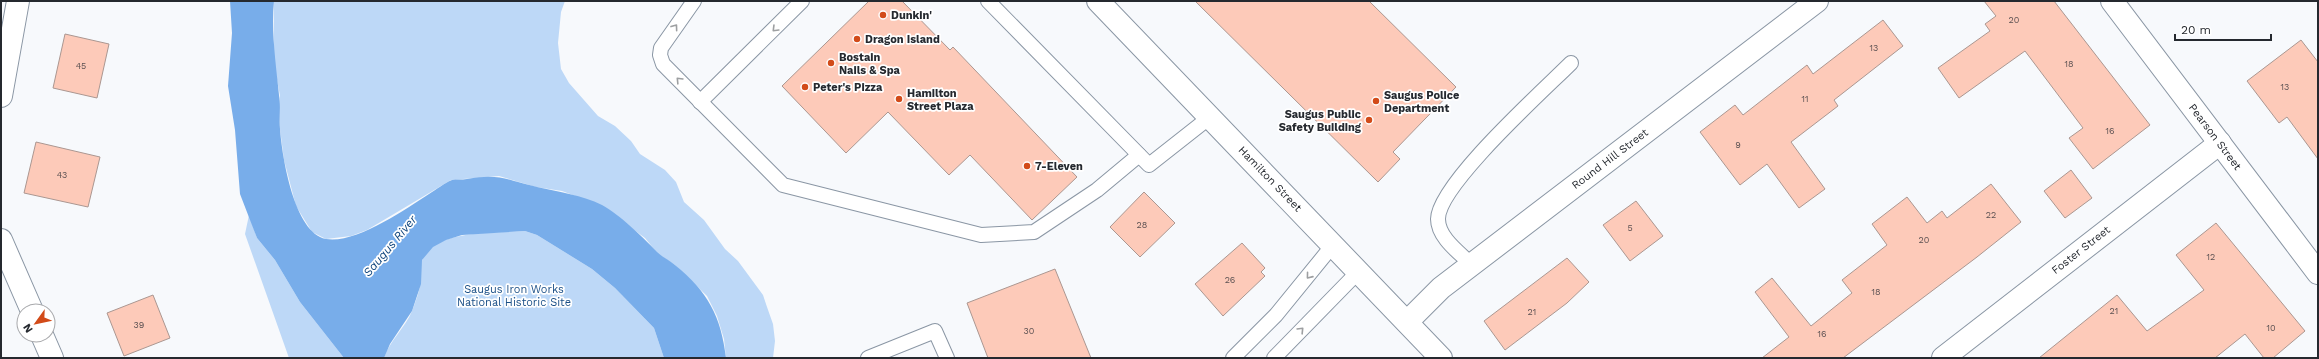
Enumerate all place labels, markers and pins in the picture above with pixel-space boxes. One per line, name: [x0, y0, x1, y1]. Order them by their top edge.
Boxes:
place label: Dunkin': [891, 9, 932, 22]
marker: Dunkin': [878, 10, 888, 20]
place label: Dragon Island: [865, 33, 940, 46]
marker: Dragon Island: [852, 34, 862, 44]
place label: Bostain Nails & Spa: [839, 51, 900, 77]
marker: Bostain Nails & Spa: [826, 58, 836, 68]
place label: Peter's Pizza: [813, 81, 883, 94]
marker: Peter's Pizza: [800, 82, 810, 92]
place label: Hamilton Street Plaza: [907, 87, 974, 113]
place label: Saugus Police Department: [1384, 89, 1459, 115]
marker: Hamilton Street Plaza: [894, 94, 904, 104]
marker: Saugus Police Department: [1371, 96, 1381, 106]
place label: Saugus Public Safety Building: [1279, 108, 1362, 134]
marker: Saugus Public Safety Building: [1364, 115, 1374, 125]
place label: 7-Eleven: [1035, 160, 1083, 173]
marker: 7-Eleven: [1022, 161, 1032, 171]

